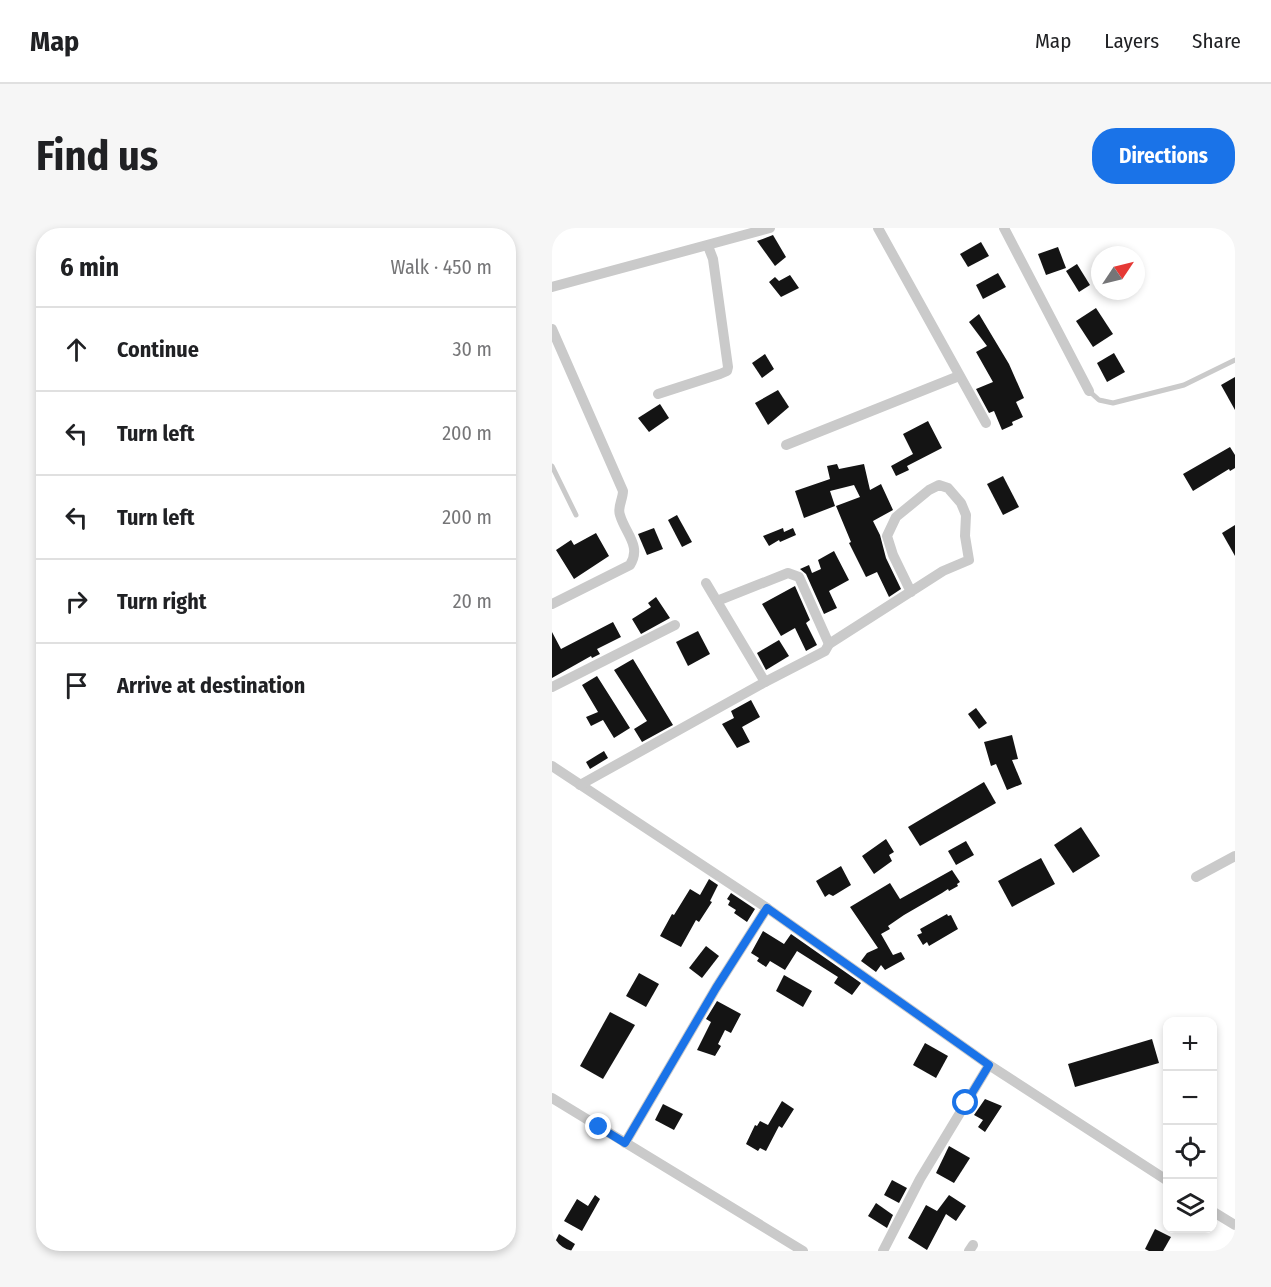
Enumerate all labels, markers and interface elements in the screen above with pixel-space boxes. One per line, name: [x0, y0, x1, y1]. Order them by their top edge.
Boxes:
text: Map: [30, 25, 79, 58]
text: Map: [1035, 28, 1071, 54]
text: Layers: [1104, 28, 1159, 54]
text: Share: [1192, 28, 1241, 54]
button: Directions: [1092, 128, 1235, 184]
text: Find us: [36, 131, 158, 181]
north arrow: [1091, 246, 1145, 300]
text: 6 min: [60, 252, 119, 283]
text: Walk · 450 m: [391, 255, 492, 279]
icon: ahead: [60, 333, 93, 366]
text: Continue: [117, 336, 199, 363]
text: 30 m: [452, 337, 492, 361]
icon: left: [60, 417, 93, 450]
text: Turn left: [117, 420, 195, 447]
text: 200 m: [442, 421, 492, 445]
icon: left: [60, 501, 93, 534]
text: Turn left: [117, 504, 195, 531]
text: 200 m: [442, 505, 492, 529]
icon: right: [60, 585, 93, 618]
text: Turn right: [117, 588, 206, 615]
text: 20 m: [453, 589, 492, 613]
icon: arrive: [60, 669, 93, 702]
text: Arrive at destination: [117, 672, 305, 699]
map controls: [1163, 1017, 1217, 1233]
button: +: [1163, 1017, 1217, 1071]
button: −: [1163, 1071, 1217, 1125]
route start: [952, 1089, 978, 1115]
route end: [585, 1113, 611, 1139]
button: locate: [1163, 1125, 1217, 1179]
button: layers: [1163, 1179, 1217, 1233]

